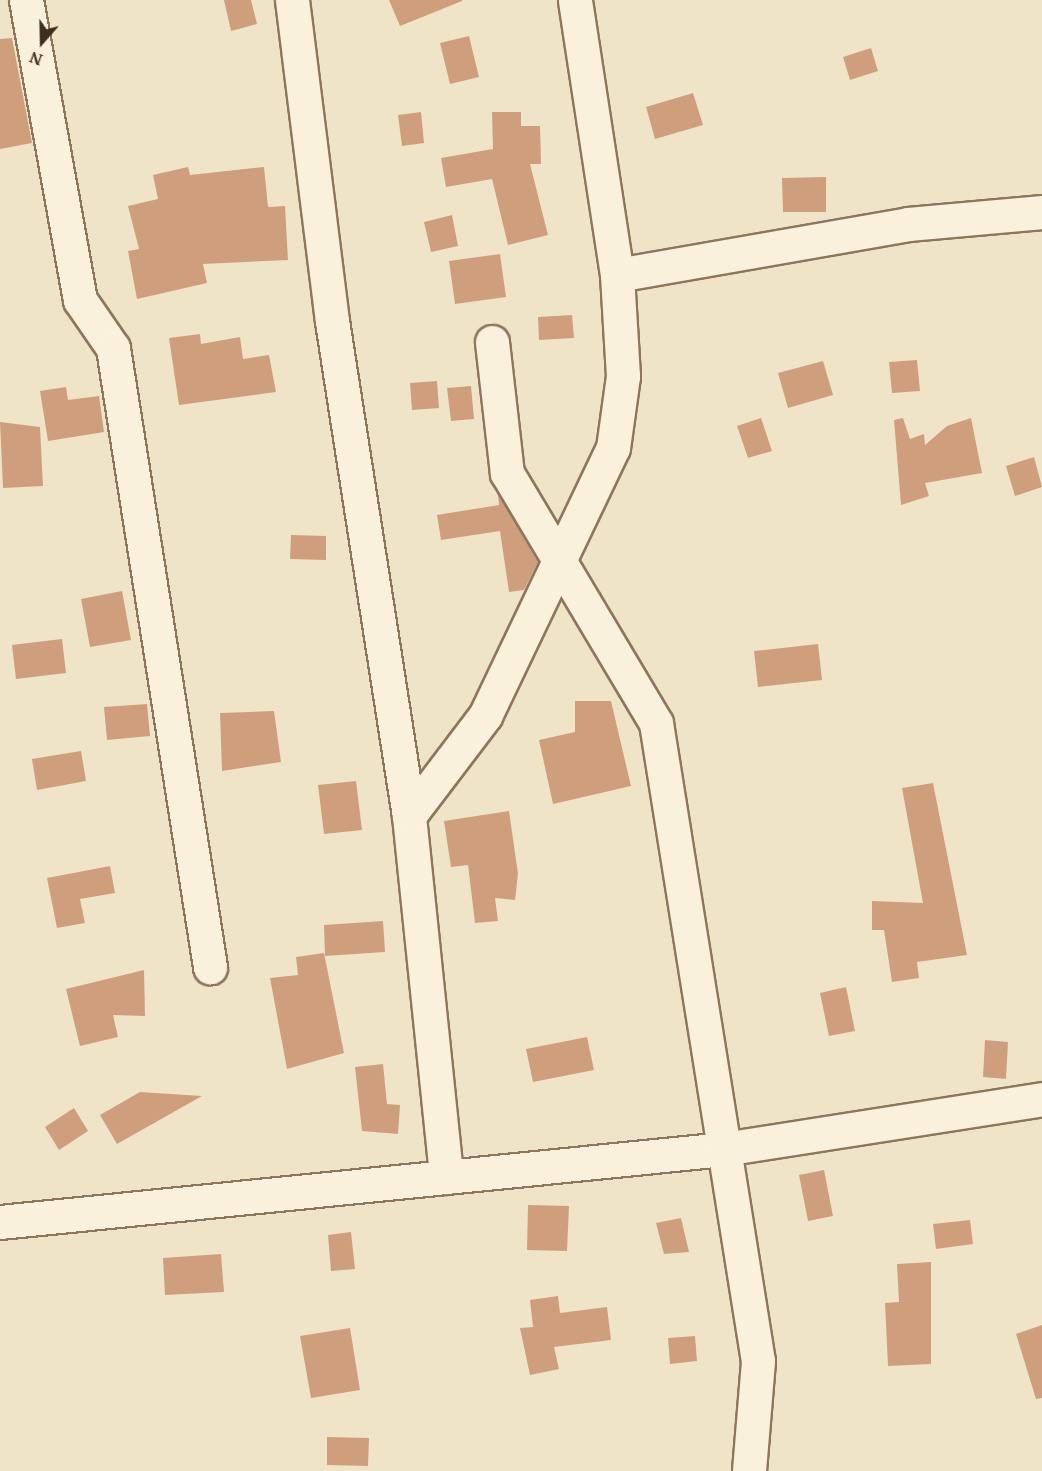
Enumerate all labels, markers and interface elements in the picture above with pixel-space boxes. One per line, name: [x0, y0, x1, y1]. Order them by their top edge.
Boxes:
north arrow: [12, 12, 72, 72]
text: N: [26, 47, 45, 71]

